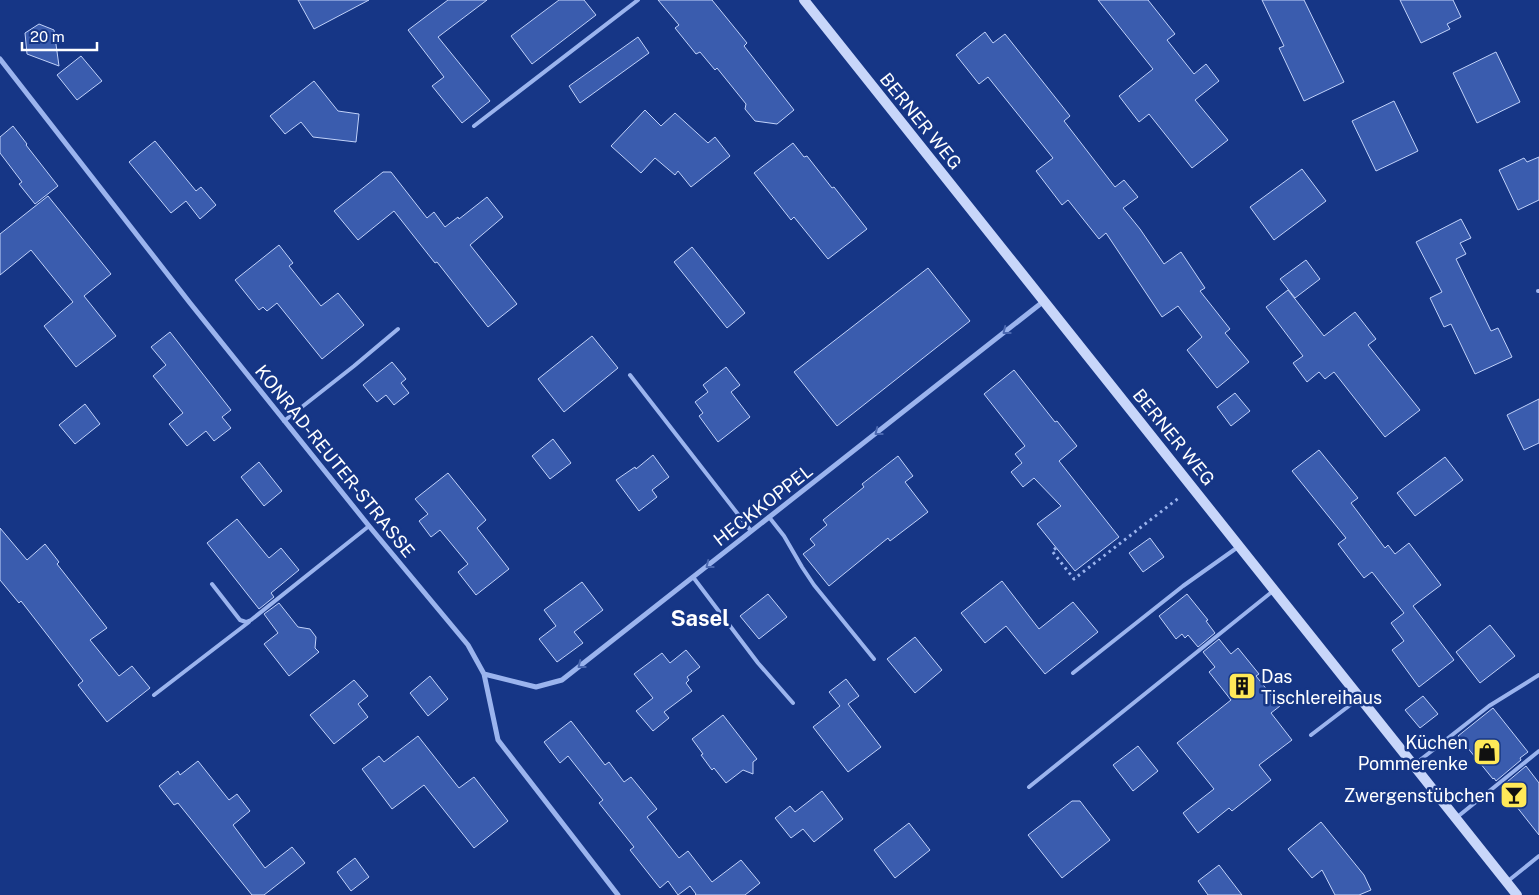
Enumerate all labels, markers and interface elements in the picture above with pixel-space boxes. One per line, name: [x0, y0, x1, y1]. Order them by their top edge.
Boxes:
scale bar: [22, 20, 98, 52]
text: 20 m: [30, 28, 65, 45]
street label: BERNER WEG: [876, 68, 966, 174]
one-way arrow: [1002, 326, 1011, 335]
street label: KONRAD-REUTER-STRASSE: [251, 360, 419, 562]
street label: BERNER WEG: [1129, 384, 1219, 490]
one-way arrow: [875, 426, 884, 434]
street label: HECKKOPPEL: [709, 460, 817, 550]
one-way arrow: [706, 559, 715, 567]
district label: Sasel: [671, 605, 729, 631]
one-way arrow: [578, 660, 587, 668]
place label: Das Tischlereihaus: [1261, 666, 1382, 708]
building icon: Das Tischlereihaus: [1227, 671, 1257, 701]
place label: Küchen Pommerenke: [1358, 732, 1468, 774]
shop icon: Küchen Pommerenke: [1472, 737, 1502, 767]
bar icon: Zwergenstübchen: [1499, 780, 1529, 810]
place label: Zwergenstübchen: [1344, 785, 1495, 806]

